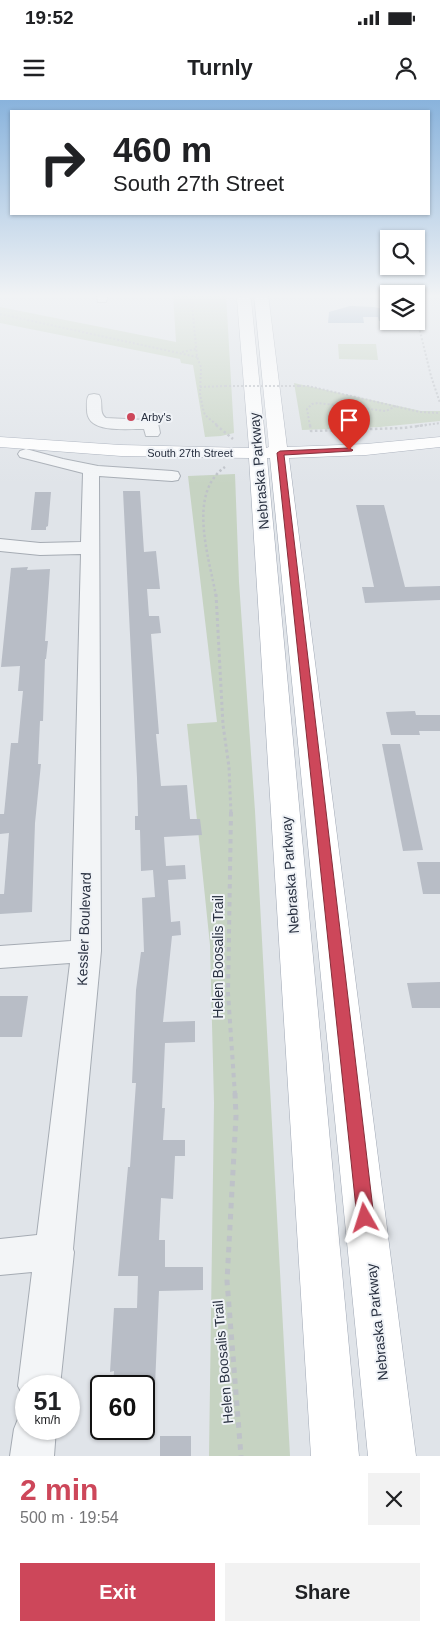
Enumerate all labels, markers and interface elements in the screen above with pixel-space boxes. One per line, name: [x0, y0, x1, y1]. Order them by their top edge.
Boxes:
text: 19:52: [25, 7, 74, 28]
icon: menu: [20, 54, 48, 82]
icon: person: [392, 54, 420, 82]
text: Turnly: [187, 55, 253, 80]
icon: right: [30, 130, 95, 195]
text: 460 m: [113, 130, 212, 169]
text: South 27th Street: [113, 171, 284, 196]
map controls: [380, 230, 425, 330]
button: search: [380, 230, 425, 275]
button: layers: [380, 285, 425, 330]
pin: [328, 399, 370, 450]
icon: arrive: [335, 406, 363, 434]
marker: Arby's: [125, 411, 137, 423]
place label: Arby's: [141, 411, 172, 423]
street label: Nebraska Parkway: [246, 412, 272, 530]
street label: South 27th Street: [147, 447, 233, 459]
street label: Nebraska Parkway: [278, 816, 302, 934]
street label: Kessler Boulevard: [74, 872, 94, 986]
street label: Helen Boosalis Trail: [210, 895, 226, 1019]
position arrow: [338, 1191, 390, 1243]
street label: Nebraska Parkway: [363, 1263, 391, 1381]
street label: Helen Boosalis Trail: [210, 1300, 236, 1424]
speed limit sign: 60: [90, 1375, 155, 1440]
text: 51: [34, 1387, 61, 1415]
text: km/h: [34, 1413, 61, 1427]
text: 2 min: [20, 1473, 98, 1506]
button: close: [368, 1473, 420, 1525]
text: 500 m · 19:54: [20, 1509, 119, 1526]
button: Exit: [20, 1563, 215, 1621]
button: Share: [225, 1563, 420, 1621]

